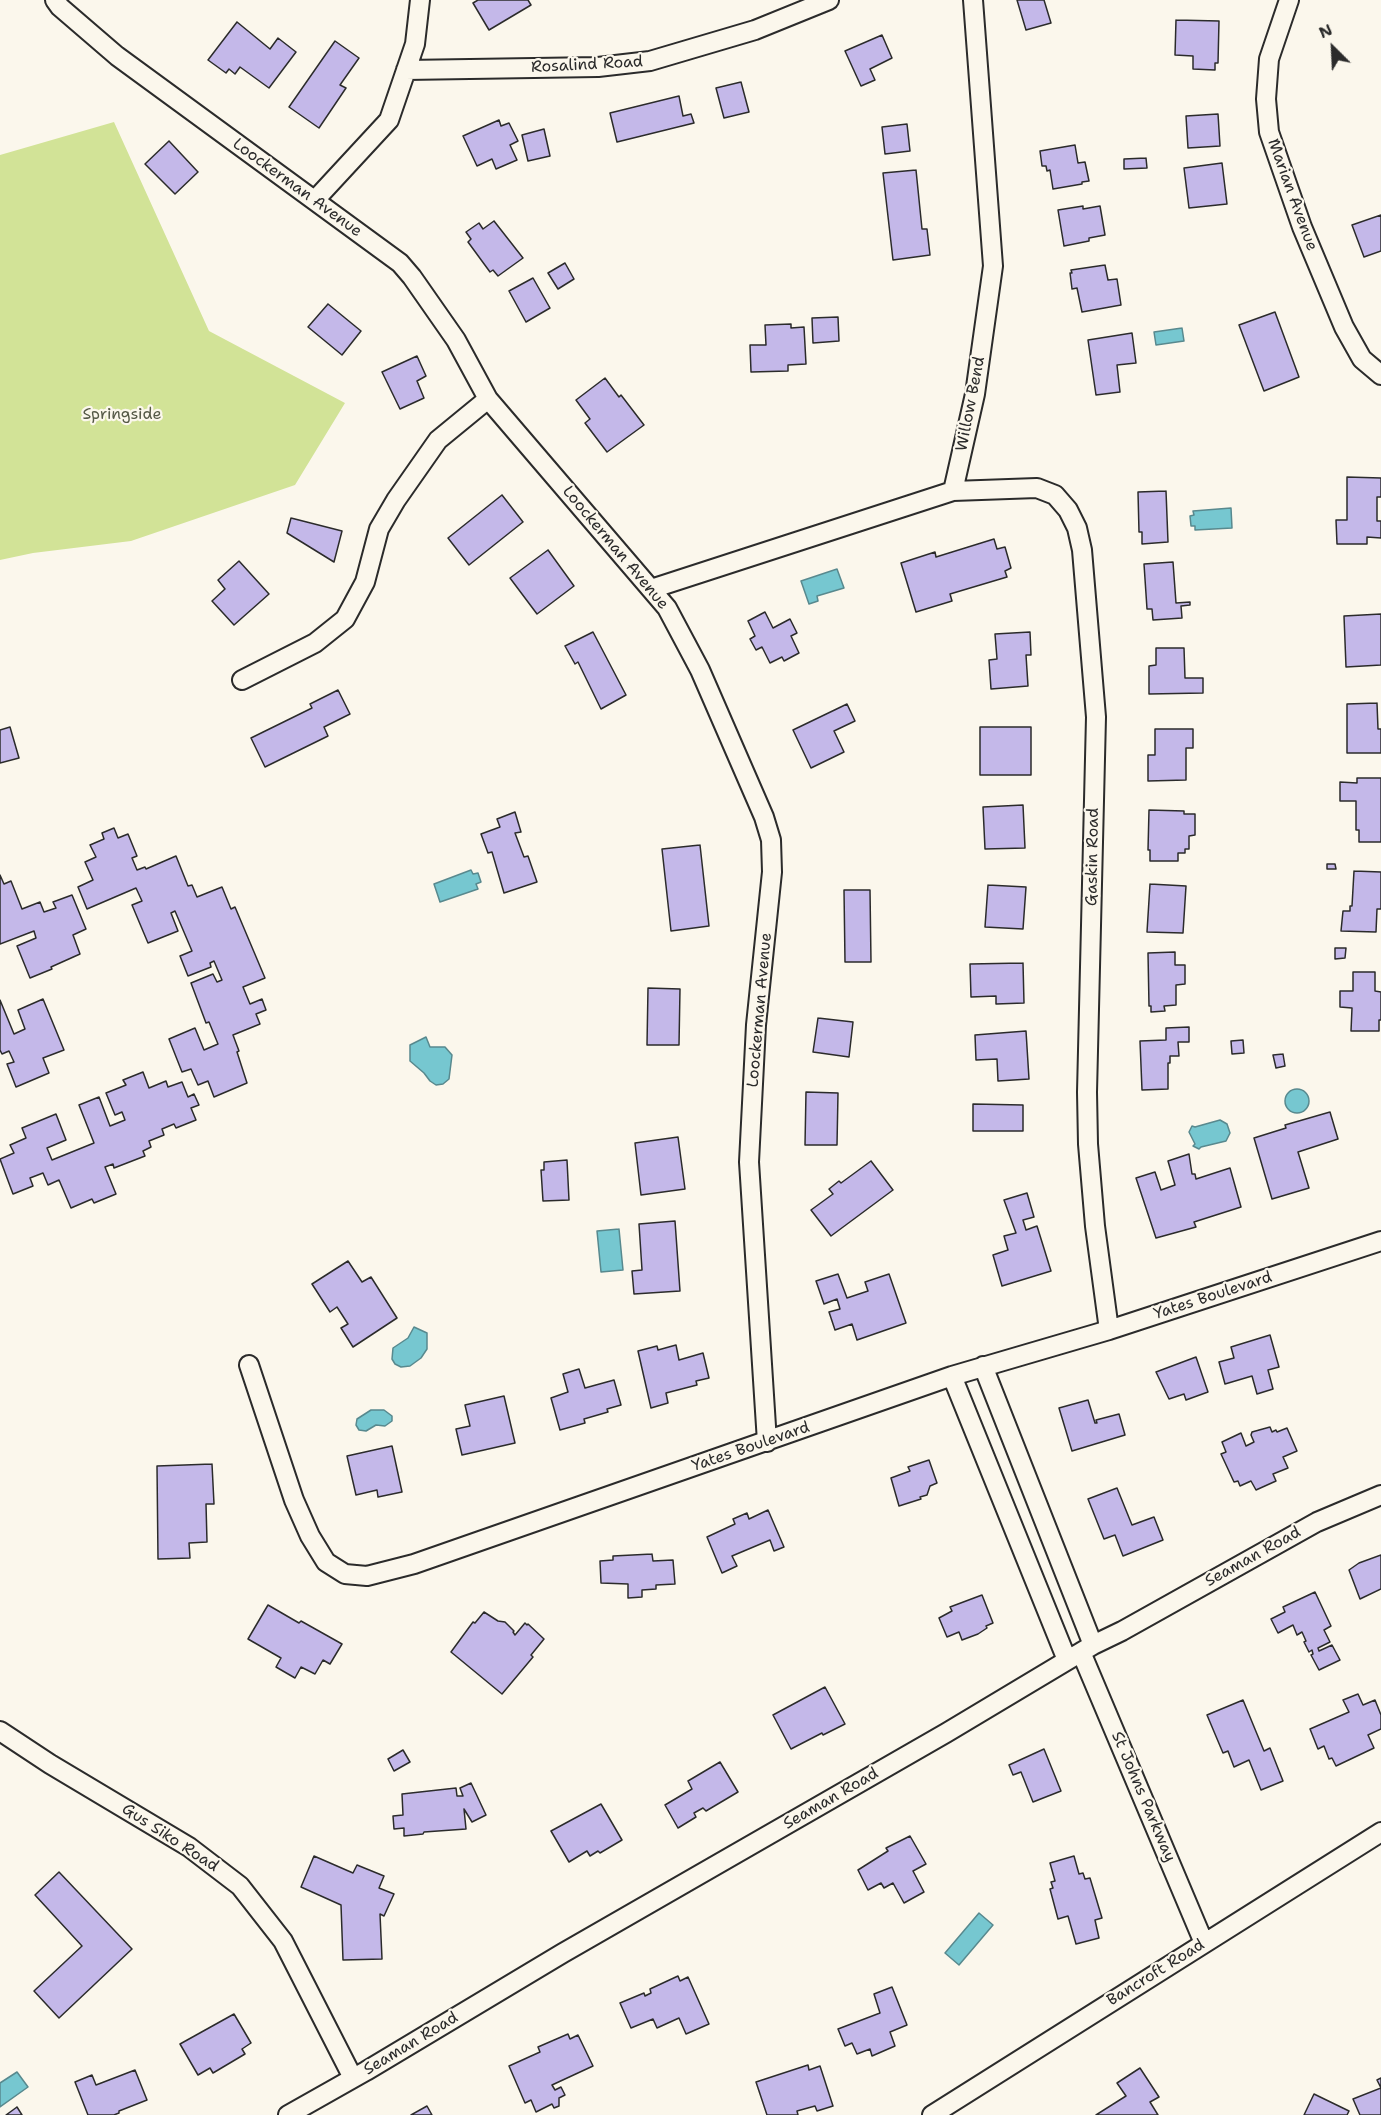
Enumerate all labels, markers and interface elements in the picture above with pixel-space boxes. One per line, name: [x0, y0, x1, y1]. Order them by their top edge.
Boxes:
north arrow: [1303, 18, 1363, 78]
text: N: [1315, 19, 1336, 43]
street label: Rosalind Road: [530, 52, 644, 78]
street label: Loockerman Avenue: [229, 135, 365, 241]
street label: Marian Avenue: [1263, 136, 1321, 254]
street label: Willow Bend: [952, 355, 990, 453]
park label: Springside: [83, 405, 161, 425]
street label: Loockerman Avenue: [558, 482, 672, 614]
street label: Gaskin Road: [1083, 808, 1103, 906]
street label: Loockerman Avenue: [744, 932, 776, 1088]
street label: Yates Boulevard: [1151, 1268, 1275, 1324]
street label: Yates Boulevard: [690, 1418, 812, 1476]
street label: Seaman Road: [1202, 1523, 1304, 1591]
street label: St Johns Parkway: [1107, 1729, 1179, 1865]
street label: Seaman Road: [780, 1764, 882, 1834]
street label: Gus Siko Road: [118, 1800, 222, 1876]
street label: Bancroft Road: [1104, 1935, 1208, 2011]
street label: Seaman Road: [360, 2008, 462, 2080]

